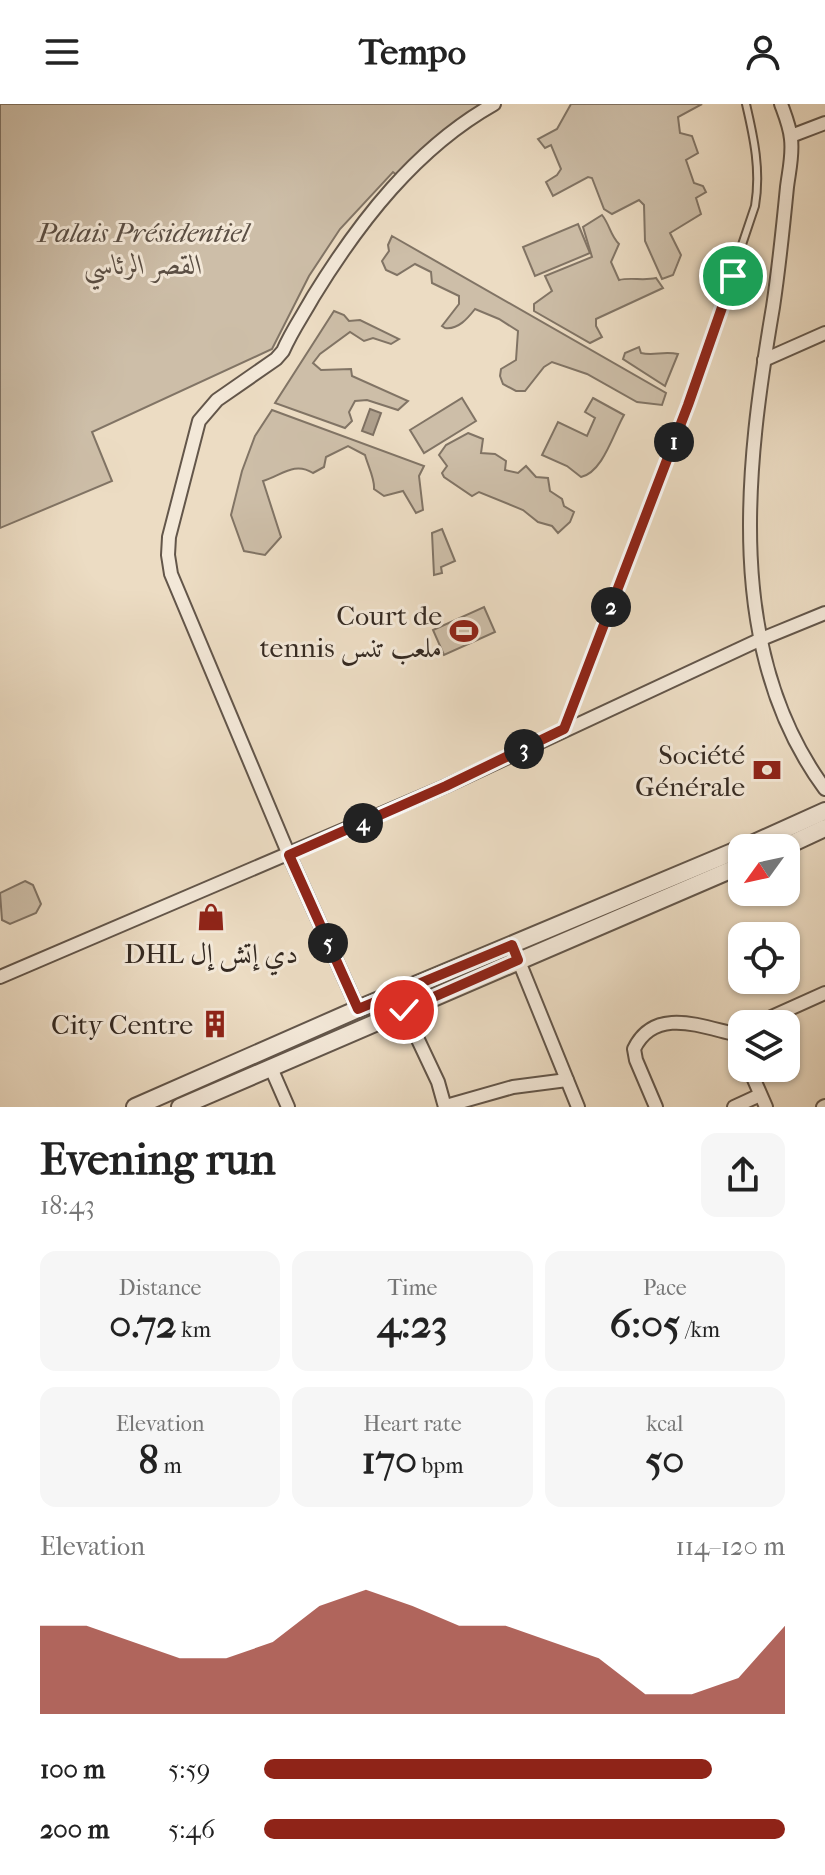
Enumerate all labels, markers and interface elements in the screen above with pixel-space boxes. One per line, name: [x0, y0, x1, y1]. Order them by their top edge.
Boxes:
icon: menu: [40, 30, 84, 74]
icon: person: [741, 30, 785, 74]
text: Tempo: [359, 31, 466, 73]
park label: Palais Présidentiel القصر الرئاسي: [36, 216, 252, 291]
pin: [699, 242, 767, 310]
icon: arrive: [711, 254, 755, 298]
pin: 1: [654, 422, 694, 462]
text: 1: [670, 429, 678, 455]
pin: 2: [591, 587, 631, 627]
text: 2: [605, 594, 617, 620]
place label: Court de tennis ملعب تنس: [260, 599, 442, 666]
sports icon: Court de tennis ملعب تنس: [449, 616, 479, 646]
pin: 3: [504, 729, 544, 769]
text: 3: [519, 736, 529, 762]
place label: Société Générale: [635, 738, 745, 803]
bank icon: Société Générale: [752, 755, 782, 785]
pin: 4: [343, 803, 383, 843]
text: 4: [357, 810, 370, 836]
north arrow: [728, 834, 800, 906]
map controls: [728, 834, 800, 1082]
shop icon: DHL دي إتش إل: [196, 902, 226, 932]
button: locate: [728, 922, 800, 994]
pin: 5: [308, 923, 348, 963]
text: 5: [323, 930, 333, 956]
place label: DHL دي إتش إل: [124, 937, 298, 976]
pin: [370, 976, 438, 1044]
icon: check: [382, 988, 426, 1032]
place label: City Centre: [51, 1008, 193, 1041]
building icon: City Centre: [200, 1009, 230, 1039]
button: layers: [728, 1010, 800, 1082]
button: share: [701, 1133, 785, 1217]
text: Evening run: [40, 1134, 275, 1185]
text: 18:43: [40, 1190, 95, 1221]
text: Distance: [119, 1275, 202, 1301]
text: Time: [387, 1275, 437, 1301]
text: Pace: [643, 1275, 687, 1301]
text: 0.72: [109, 1301, 177, 1347]
text: 4:23: [377, 1301, 448, 1347]
text: 6:05: [610, 1301, 680, 1347]
text: km: [177, 1317, 211, 1343]
text: /km: [680, 1317, 720, 1343]
text: Elevation: [116, 1411, 205, 1437]
text: Heart rate: [363, 1411, 462, 1437]
text: kcal: [646, 1411, 683, 1437]
text: 8: [139, 1437, 159, 1483]
text: 170: [362, 1437, 417, 1483]
text: 50: [645, 1437, 684, 1483]
text: m: [159, 1453, 182, 1479]
text: bpm: [417, 1453, 463, 1479]
text: Elevation: [40, 1531, 145, 1562]
text: 114–120 m: [676, 1531, 785, 1562]
text: 100 m: [40, 1754, 105, 1785]
text: 5:59: [168, 1754, 210, 1785]
text: 200 m: [40, 1814, 109, 1845]
text: 5:46: [168, 1814, 215, 1845]

